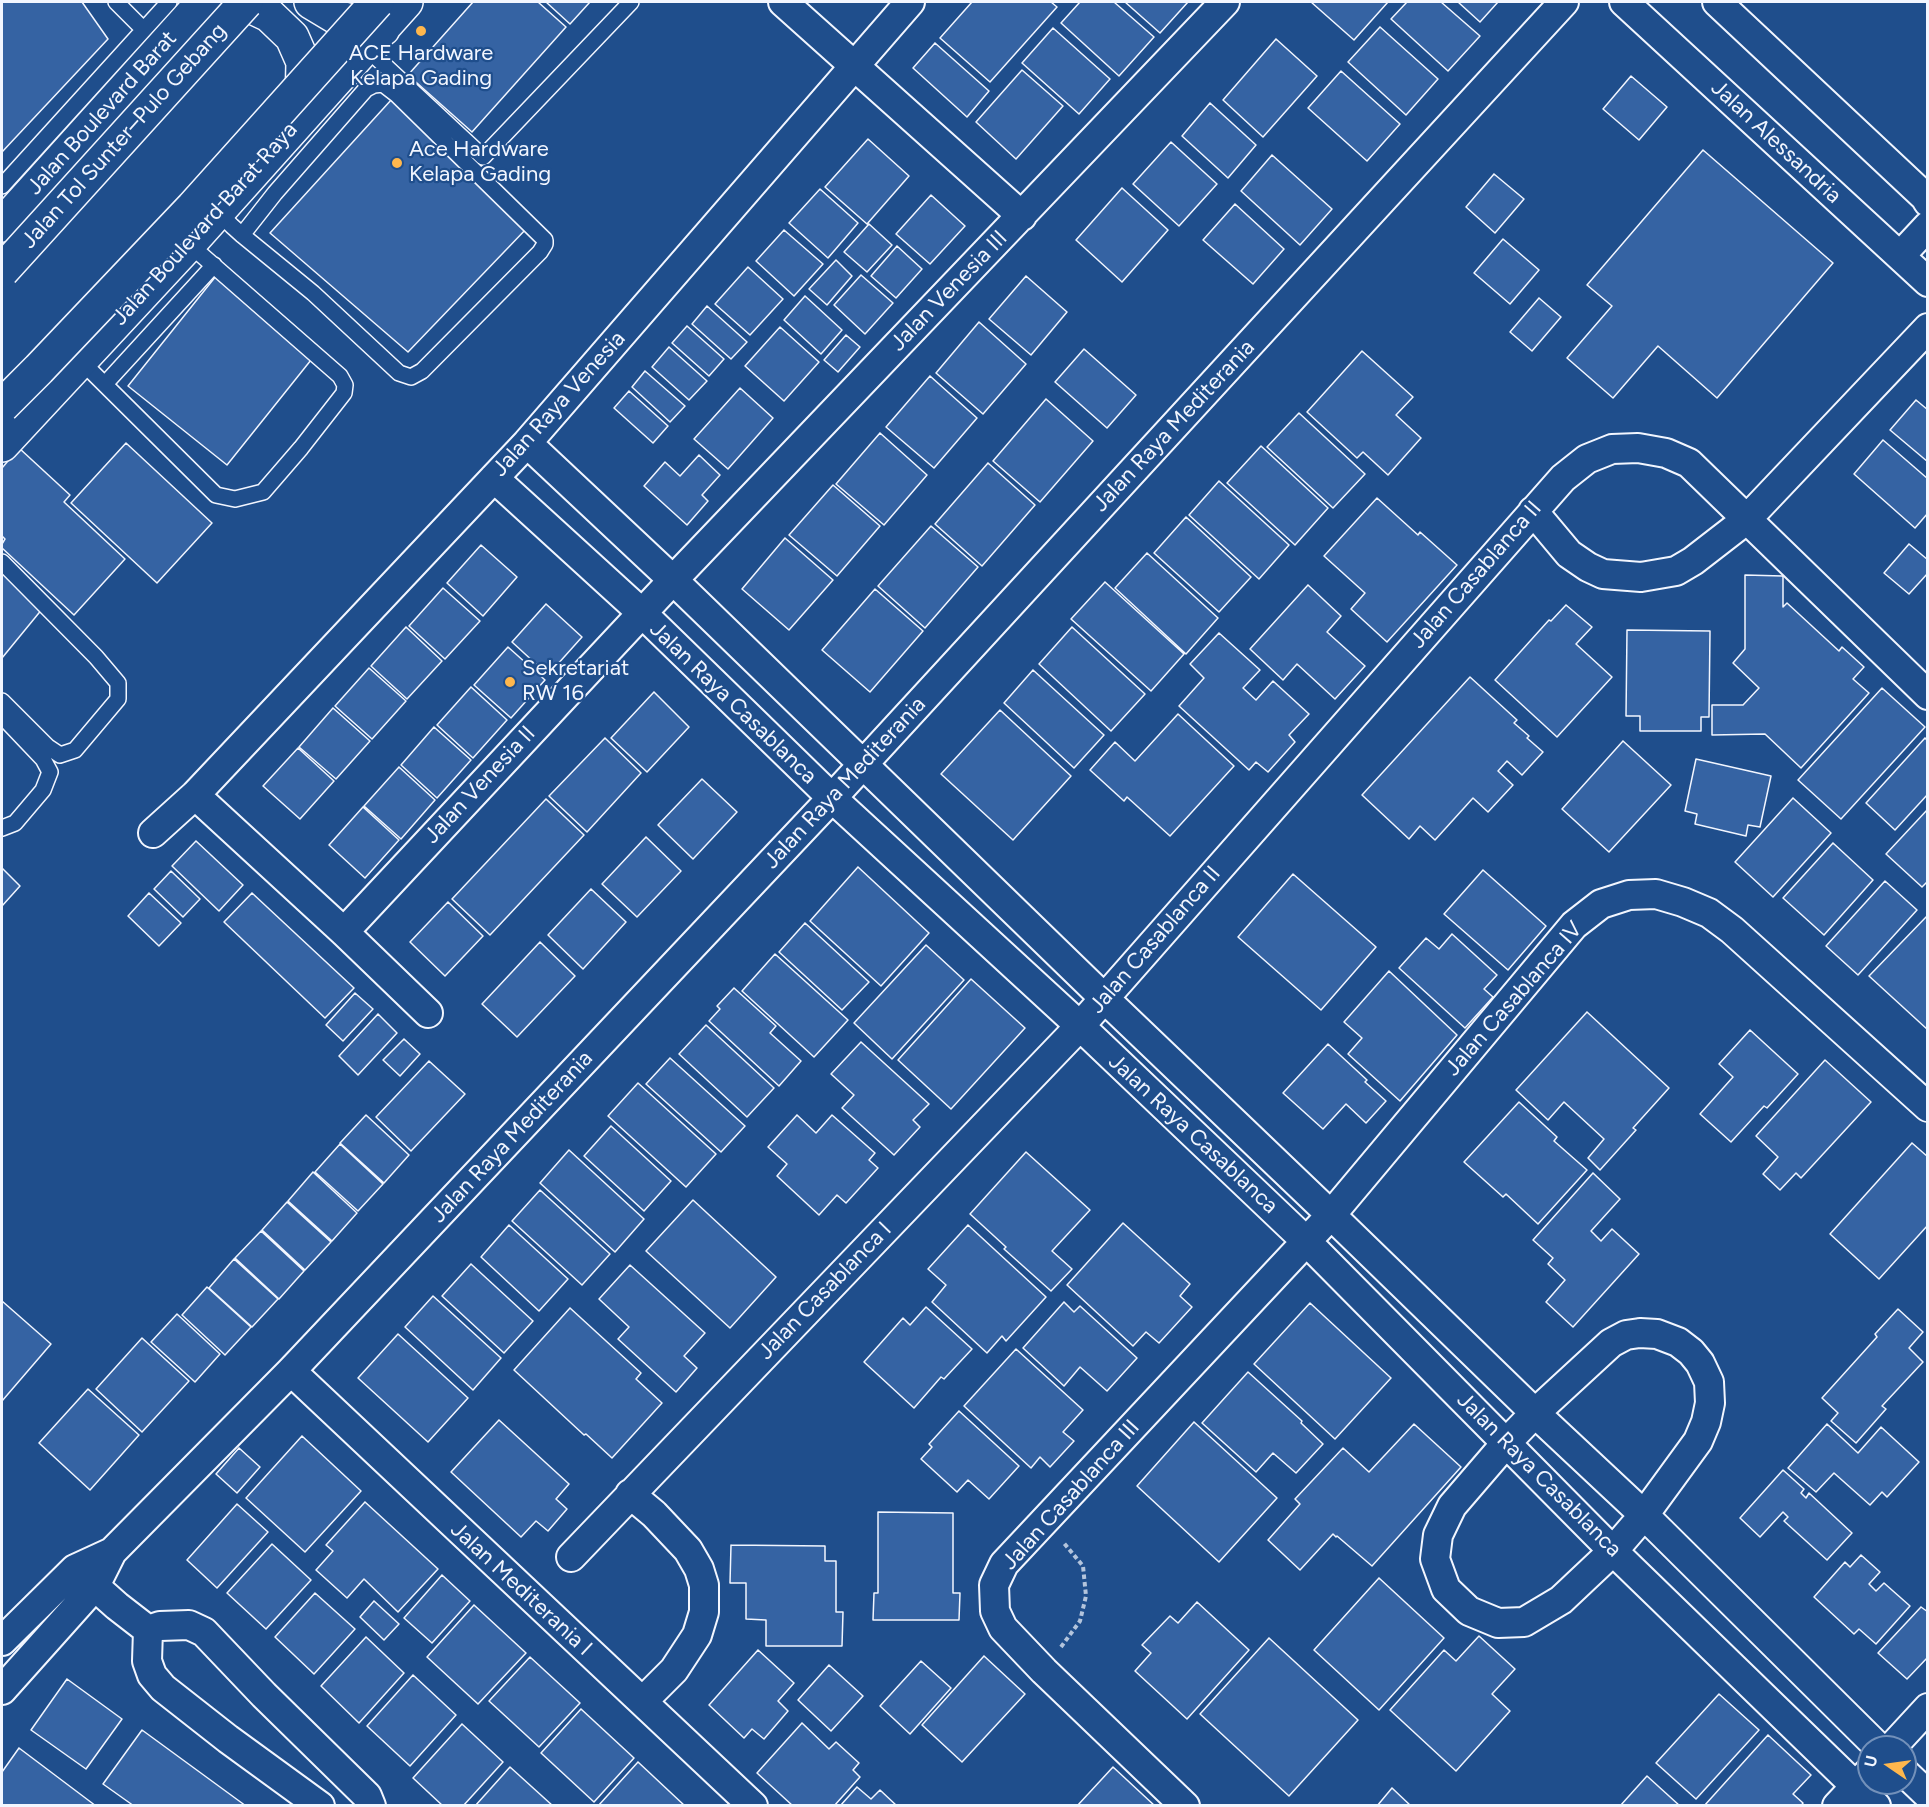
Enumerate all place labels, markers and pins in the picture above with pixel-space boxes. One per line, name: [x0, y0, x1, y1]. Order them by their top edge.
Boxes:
marker: ACE Hardware Kelapa Gading: [414, 24, 428, 38]
place label: ACE Hardware Kelapa Gading: [349, 41, 493, 92]
place label: Ace Hardware Kelapa Gading: [409, 137, 551, 188]
marker: Ace Hardware Kelapa Gading: [390, 156, 404, 170]
place label: Sekretariat RW 16: [522, 656, 629, 708]
marker: Sekretariat RW 16: [503, 675, 517, 689]

